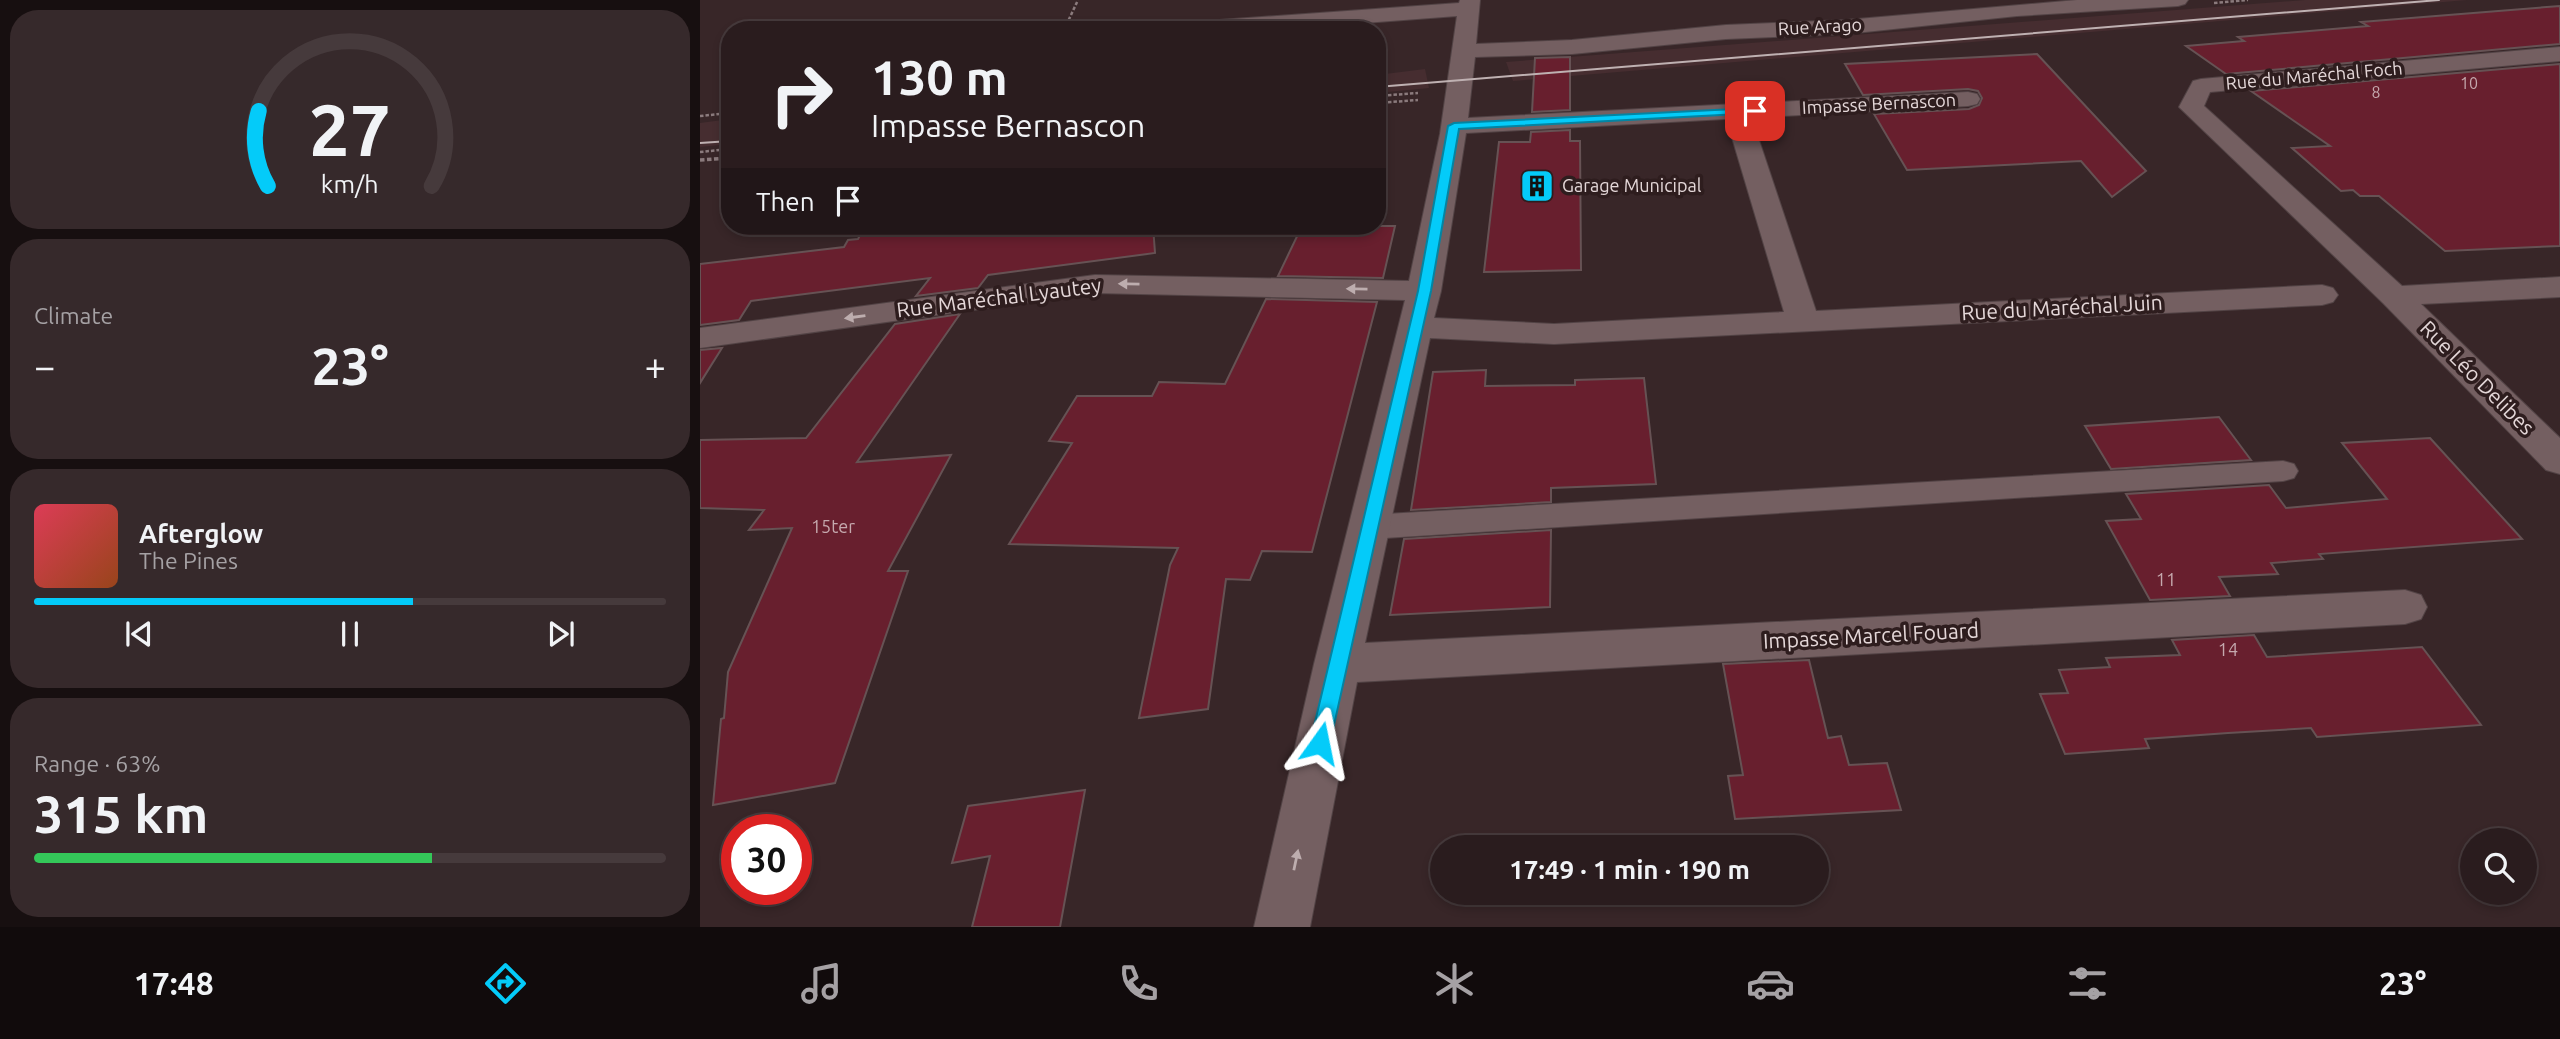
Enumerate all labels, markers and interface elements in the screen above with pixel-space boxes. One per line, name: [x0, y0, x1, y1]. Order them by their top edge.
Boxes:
street label: Rue Arago: [1777, 14, 1863, 38]
icon: right: [756, 49, 847, 140]
text: 130 m: [871, 49, 1008, 104]
street label: Rue du Maréchal Foch: [2225, 57, 2403, 93]
house number: 10: [2460, 74, 2478, 92]
pin: [1725, 81, 1785, 141]
house number: 8: [2371, 83, 2381, 101]
text: 27: [309, 88, 391, 170]
street label: Impasse Bernascon: [1801, 89, 1956, 117]
icon: arrive: [1736, 92, 1774, 130]
text: Impasse Bernascon: [871, 107, 1145, 143]
building icon: Garage Municipal: [1518, 167, 1556, 205]
text: km/h: [321, 169, 379, 197]
place label: Garage Municipal: [1562, 175, 1702, 195]
icon: arrive: [829, 182, 867, 220]
text: Then: [756, 187, 815, 216]
street label: Rue Maréchal Lyautey: [895, 273, 1103, 321]
one-way arrow: [1118, 279, 1140, 290]
one-way arrow: [1345, 283, 1367, 295]
street label: Rue du Maréchal Juin: [1961, 290, 2163, 324]
text: Climate: [34, 303, 113, 328]
one-way arrow: [844, 312, 866, 323]
street label: Rue Léo Delibes: [2416, 315, 2540, 439]
text: 23°: [311, 337, 389, 395]
text: −: [34, 345, 55, 387]
text: +: [645, 345, 666, 387]
house number: 15ter: [811, 516, 855, 536]
text: Afterglow: [139, 519, 263, 548]
text: The Pines: [139, 548, 238, 573]
house number: 11: [2156, 569, 2176, 589]
icon: previous: [120, 615, 158, 653]
icon: pause: [331, 615, 369, 653]
icon: next: [542, 615, 580, 653]
street label: Impasse Marcel Fouard: [1762, 617, 1979, 653]
house number: 14: [2218, 639, 2238, 659]
position arrow: [1283, 706, 1357, 780]
text: Range · 63%: [34, 751, 161, 776]
text: 315 km: [34, 785, 208, 843]
speed limit sign: 30: [721, 814, 812, 905]
map controls: [2460, 828, 2537, 905]
button: search: [2460, 828, 2537, 905]
one-way arrow: [1290, 849, 1301, 871]
text: 17:49 · 1 min · 190 m: [1509, 855, 1750, 884]
icon: directions: [481, 959, 530, 1008]
icon: music: [797, 959, 846, 1008]
icon: phone: [1114, 959, 1163, 1008]
icon: climate: [1430, 959, 1479, 1008]
icon: car: [1746, 959, 1795, 1008]
icon: filters: [2063, 959, 2112, 1008]
text: 17:48: [134, 965, 214, 1001]
text: 23°: [2379, 965, 2426, 1001]

